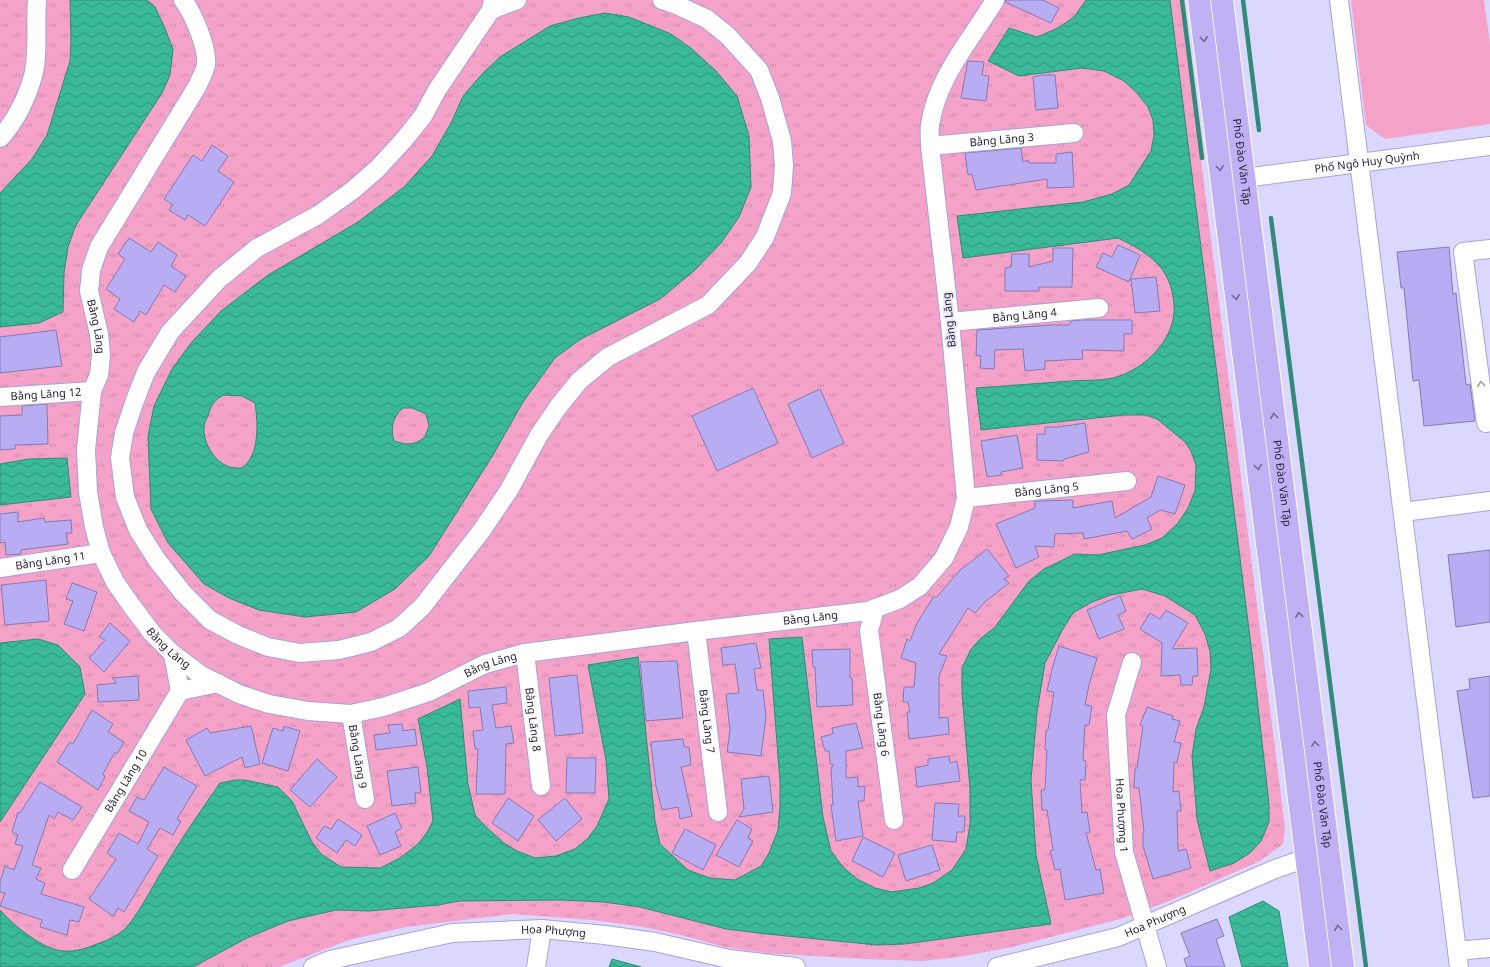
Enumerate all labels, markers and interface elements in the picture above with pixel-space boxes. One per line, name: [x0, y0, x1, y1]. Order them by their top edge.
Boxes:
one-way arrow: [1199, 36, 1208, 42]
street label: Phố Đào Văn Tập: [1230, 117, 1256, 206]
street label: Bằng Lăng 3: [969, 129, 1034, 149]
street label: Phố Ngô Huy Quỳnh: [1313, 147, 1420, 176]
one-way arrow: [1215, 165, 1224, 171]
street label: Bằng Lăng: [938, 292, 959, 348]
one-way arrow: [1231, 294, 1240, 300]
street label: Bằng Lăng: [84, 297, 109, 354]
street label: Bằng Lăng 4: [992, 304, 1058, 325]
one-way arrow: [1477, 381, 1486, 387]
street label: Bằng Lăng 12: [10, 384, 82, 403]
one-way arrow: [1270, 413, 1279, 419]
street label: Phố Đào Văn Tập: [1270, 439, 1296, 528]
one-way arrow: [1253, 464, 1262, 470]
street label: Bằng Lăng 5: [1014, 478, 1079, 500]
street label: Bằng Lăng 11: [14, 547, 86, 573]
street label: Bằng Lăng: [782, 607, 839, 628]
one-way arrow: [1295, 612, 1304, 618]
street label: Bằng Lăng: [143, 624, 194, 672]
street label: Bằng Lăng: [461, 648, 518, 680]
street label: Bằng Lăng 8: [522, 687, 545, 752]
street label: Bằng Lăng 7: [696, 688, 719, 754]
street label: Bằng Lăng 6: [870, 691, 894, 757]
street label: Bằng Lăng 9: [346, 723, 371, 789]
one-way arrow: [1311, 741, 1320, 747]
street label: Bằng Lăng 10: [101, 747, 150, 815]
street label: Phố Đào Văn Tập: [1310, 760, 1336, 849]
street label: Hoa Phượng 1: [1113, 778, 1132, 853]
street label: Hoa Phượng: [1122, 901, 1188, 940]
street label: Hoa Phượng: [521, 921, 587, 940]
one-way arrow: [1334, 925, 1343, 931]

